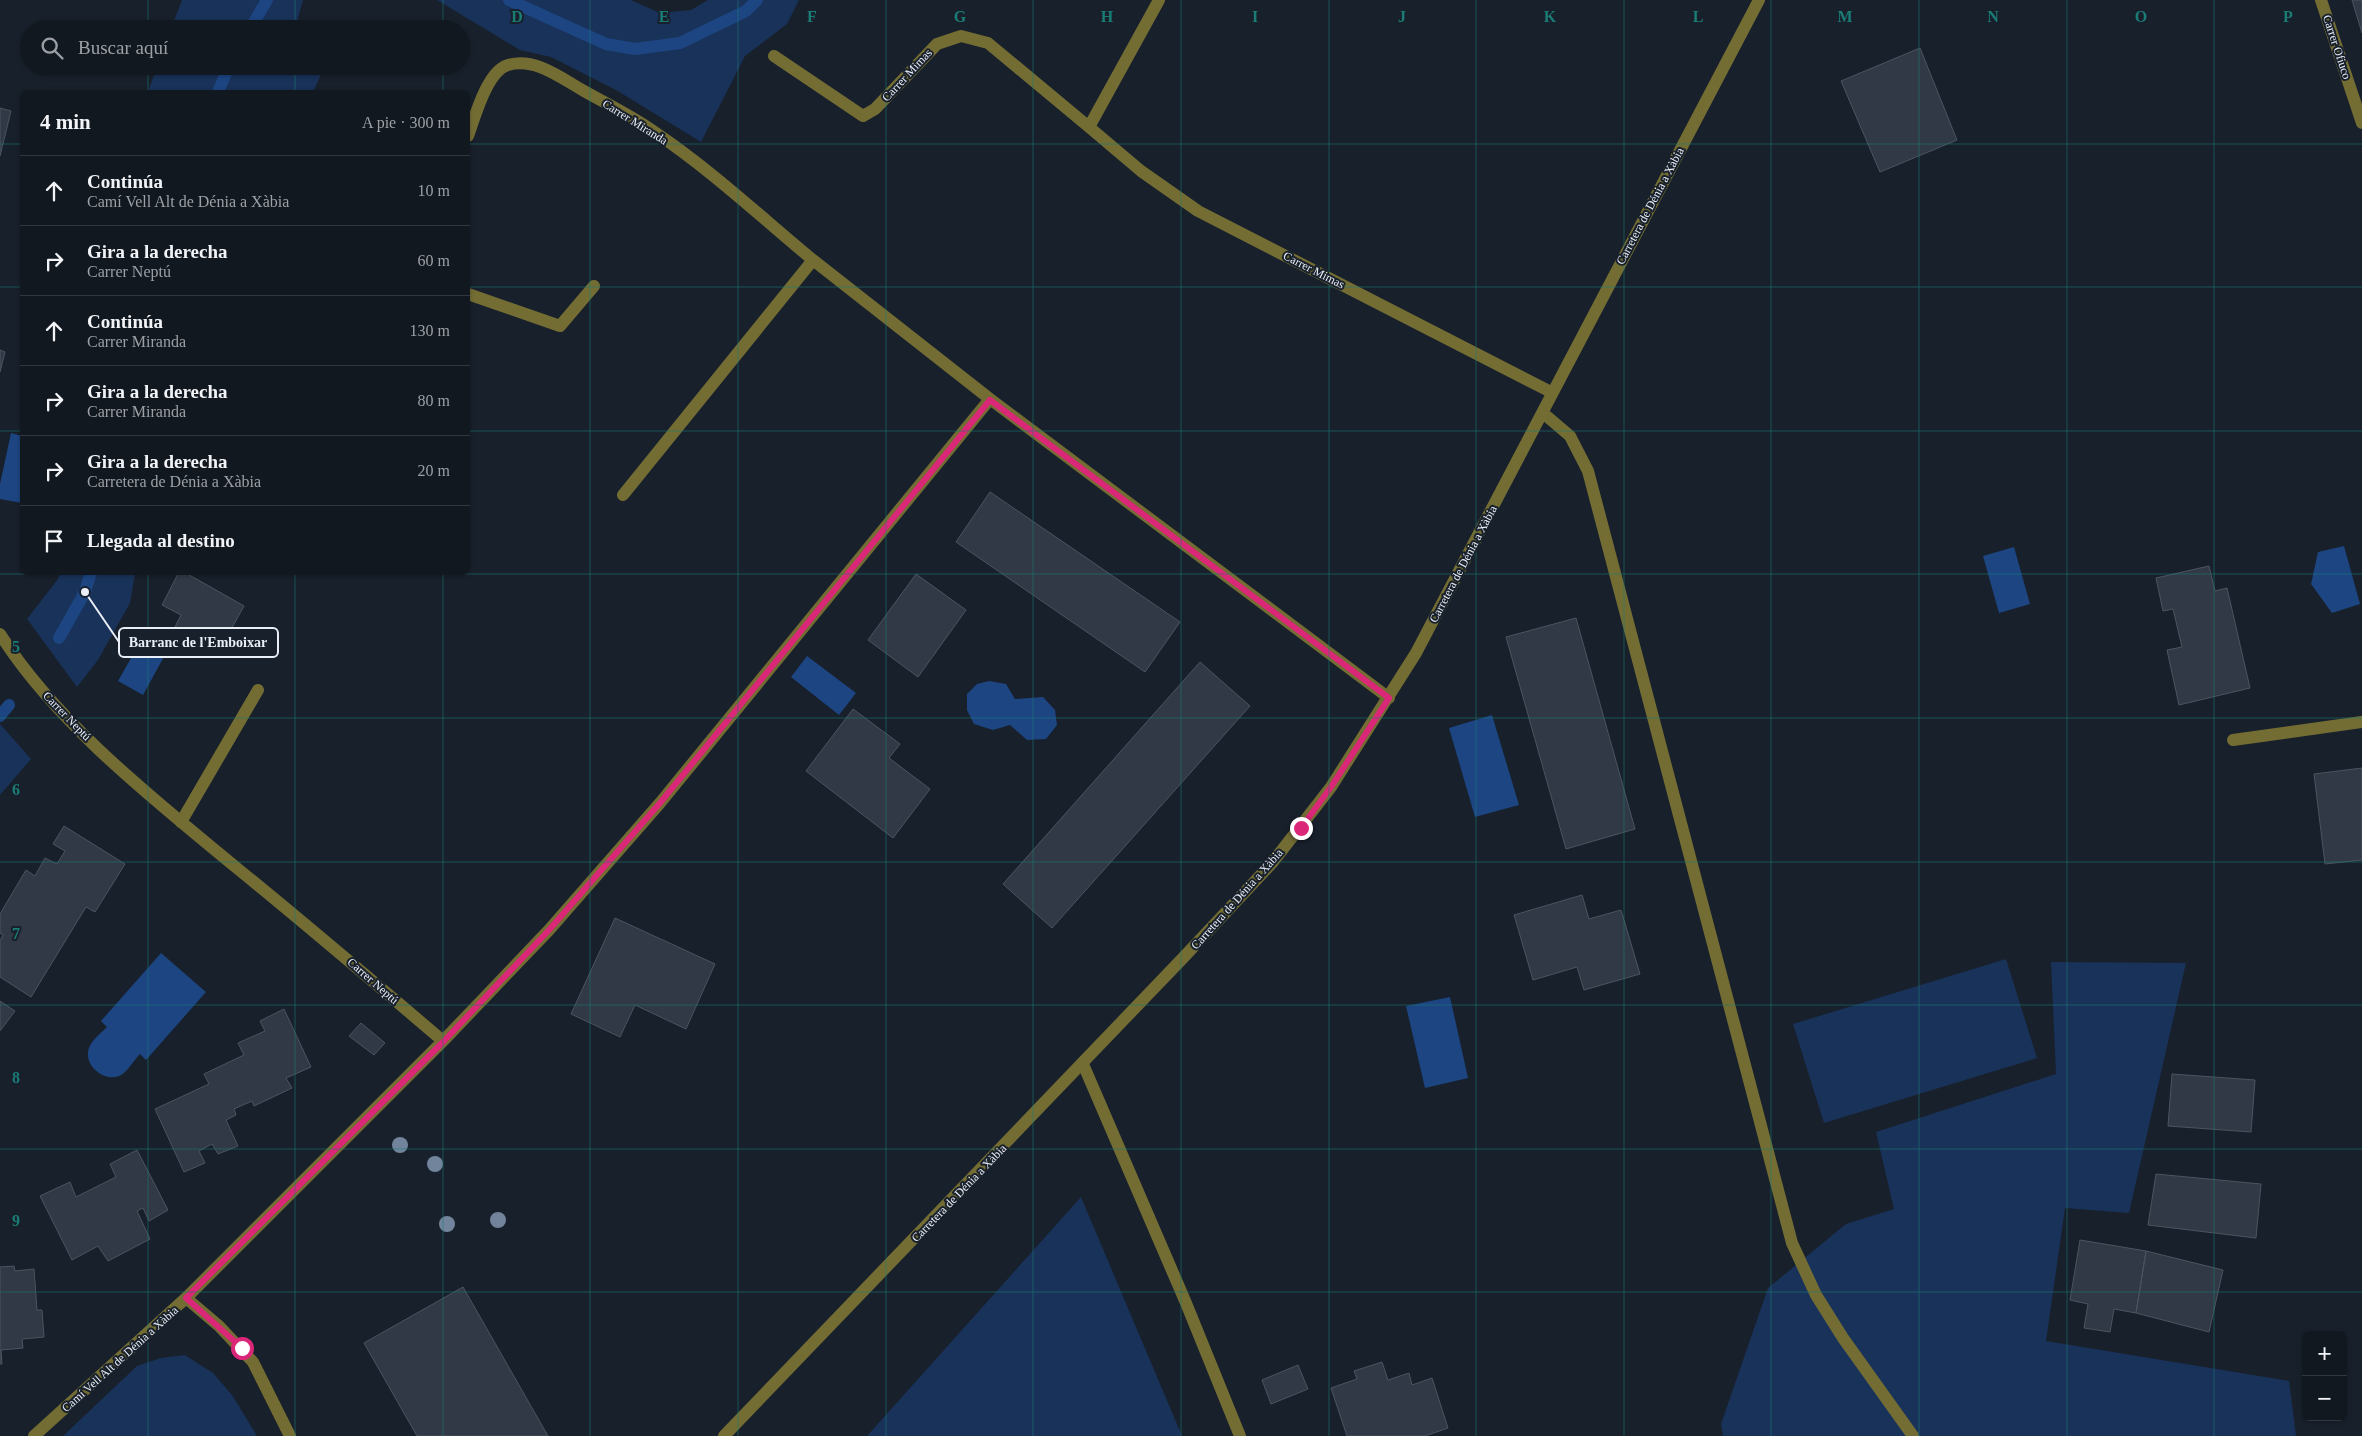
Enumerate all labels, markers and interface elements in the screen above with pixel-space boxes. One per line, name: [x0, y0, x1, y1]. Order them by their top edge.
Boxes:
text: D: [511, 8, 523, 25]
text: E: [659, 8, 669, 25]
text: F: [807, 8, 817, 25]
text: G: [954, 8, 967, 25]
text: H: [1101, 8, 1114, 25]
text: I: [1252, 8, 1258, 25]
text: J: [1398, 8, 1406, 25]
text: K: [1544, 8, 1557, 25]
text: L: [1693, 8, 1703, 25]
text: M: [1837, 8, 1853, 25]
text: N: [1987, 8, 1999, 25]
text: O: [2135, 8, 2147, 25]
text: P: [2283, 8, 2293, 25]
street label: Carrer Ofiuco: [2320, 13, 2354, 81]
search box: [20, 20, 470, 75]
icon: search: [38, 34, 66, 62]
text: Buscar aquí: [78, 37, 168, 58]
street label: Carrer Mimas: [879, 45, 935, 104]
street label: Carrer Miranda: [600, 96, 671, 148]
text: 4 min: [40, 110, 91, 134]
text: A pie · 300 m: [362, 114, 450, 131]
street label: Carretera de Dénia a Xàbia: [1613, 144, 1687, 267]
text: Continúa: [87, 171, 163, 192]
icon: ahead: [40, 177, 68, 205]
text: 10 m: [418, 182, 450, 199]
text: Camí Vell Alt de Dénia a Xàbia: [87, 193, 289, 210]
text: Gira a la derecha: [87, 241, 228, 262]
icon: right: [40, 247, 68, 275]
street label: Carrer Mimas: [1281, 249, 1347, 292]
text: 60 m: [418, 252, 450, 269]
text: Carrer Neptú: [87, 263, 171, 280]
text: Continúa: [87, 311, 163, 332]
icon: ahead: [40, 317, 68, 345]
text: 130 m: [410, 322, 450, 339]
text: Carrer Miranda: [87, 333, 186, 350]
text: Gira a la derecha: [87, 381, 228, 402]
icon: right: [40, 387, 68, 415]
text: 80 m: [418, 392, 450, 409]
text: Carrer Miranda: [87, 403, 186, 420]
text: Gira a la derecha: [87, 451, 228, 472]
icon: right: [40, 457, 68, 485]
text: 20 m: [418, 462, 450, 479]
text: Carretera de Dénia a Xàbia: [87, 473, 261, 490]
street label: Carretera de Dénia a Xàbia: [1426, 502, 1500, 625]
icon: arrive: [40, 527, 68, 555]
text: Llegada al destino: [87, 530, 235, 551]
callout: Barranc de l'Emboixar: [119, 628, 278, 657]
text: Barranc de l'Emboixar: [129, 635, 267, 650]
text: 5: [12, 638, 20, 655]
street label: Carrer Neptú: [40, 688, 94, 744]
text: 6: [12, 781, 20, 798]
route end: [1290, 817, 1313, 840]
street label: Carretera de Dénia a Xàbia: [1188, 845, 1286, 952]
text: 7: [12, 925, 20, 942]
street label: Carrer Neptú: [345, 955, 401, 1007]
text: 8: [12, 1069, 20, 1086]
street label: Carretera de Dénia a Xàbia: [909, 1141, 1010, 1245]
text: 9: [12, 1212, 20, 1229]
street label: Camí Vell Alt de Dénia a Xàbia: [59, 1303, 182, 1415]
map controls: [2302, 1331, 2347, 1421]
button: +: [2302, 1331, 2347, 1376]
route start: [231, 1337, 254, 1360]
button: −: [2302, 1376, 2347, 1421]

